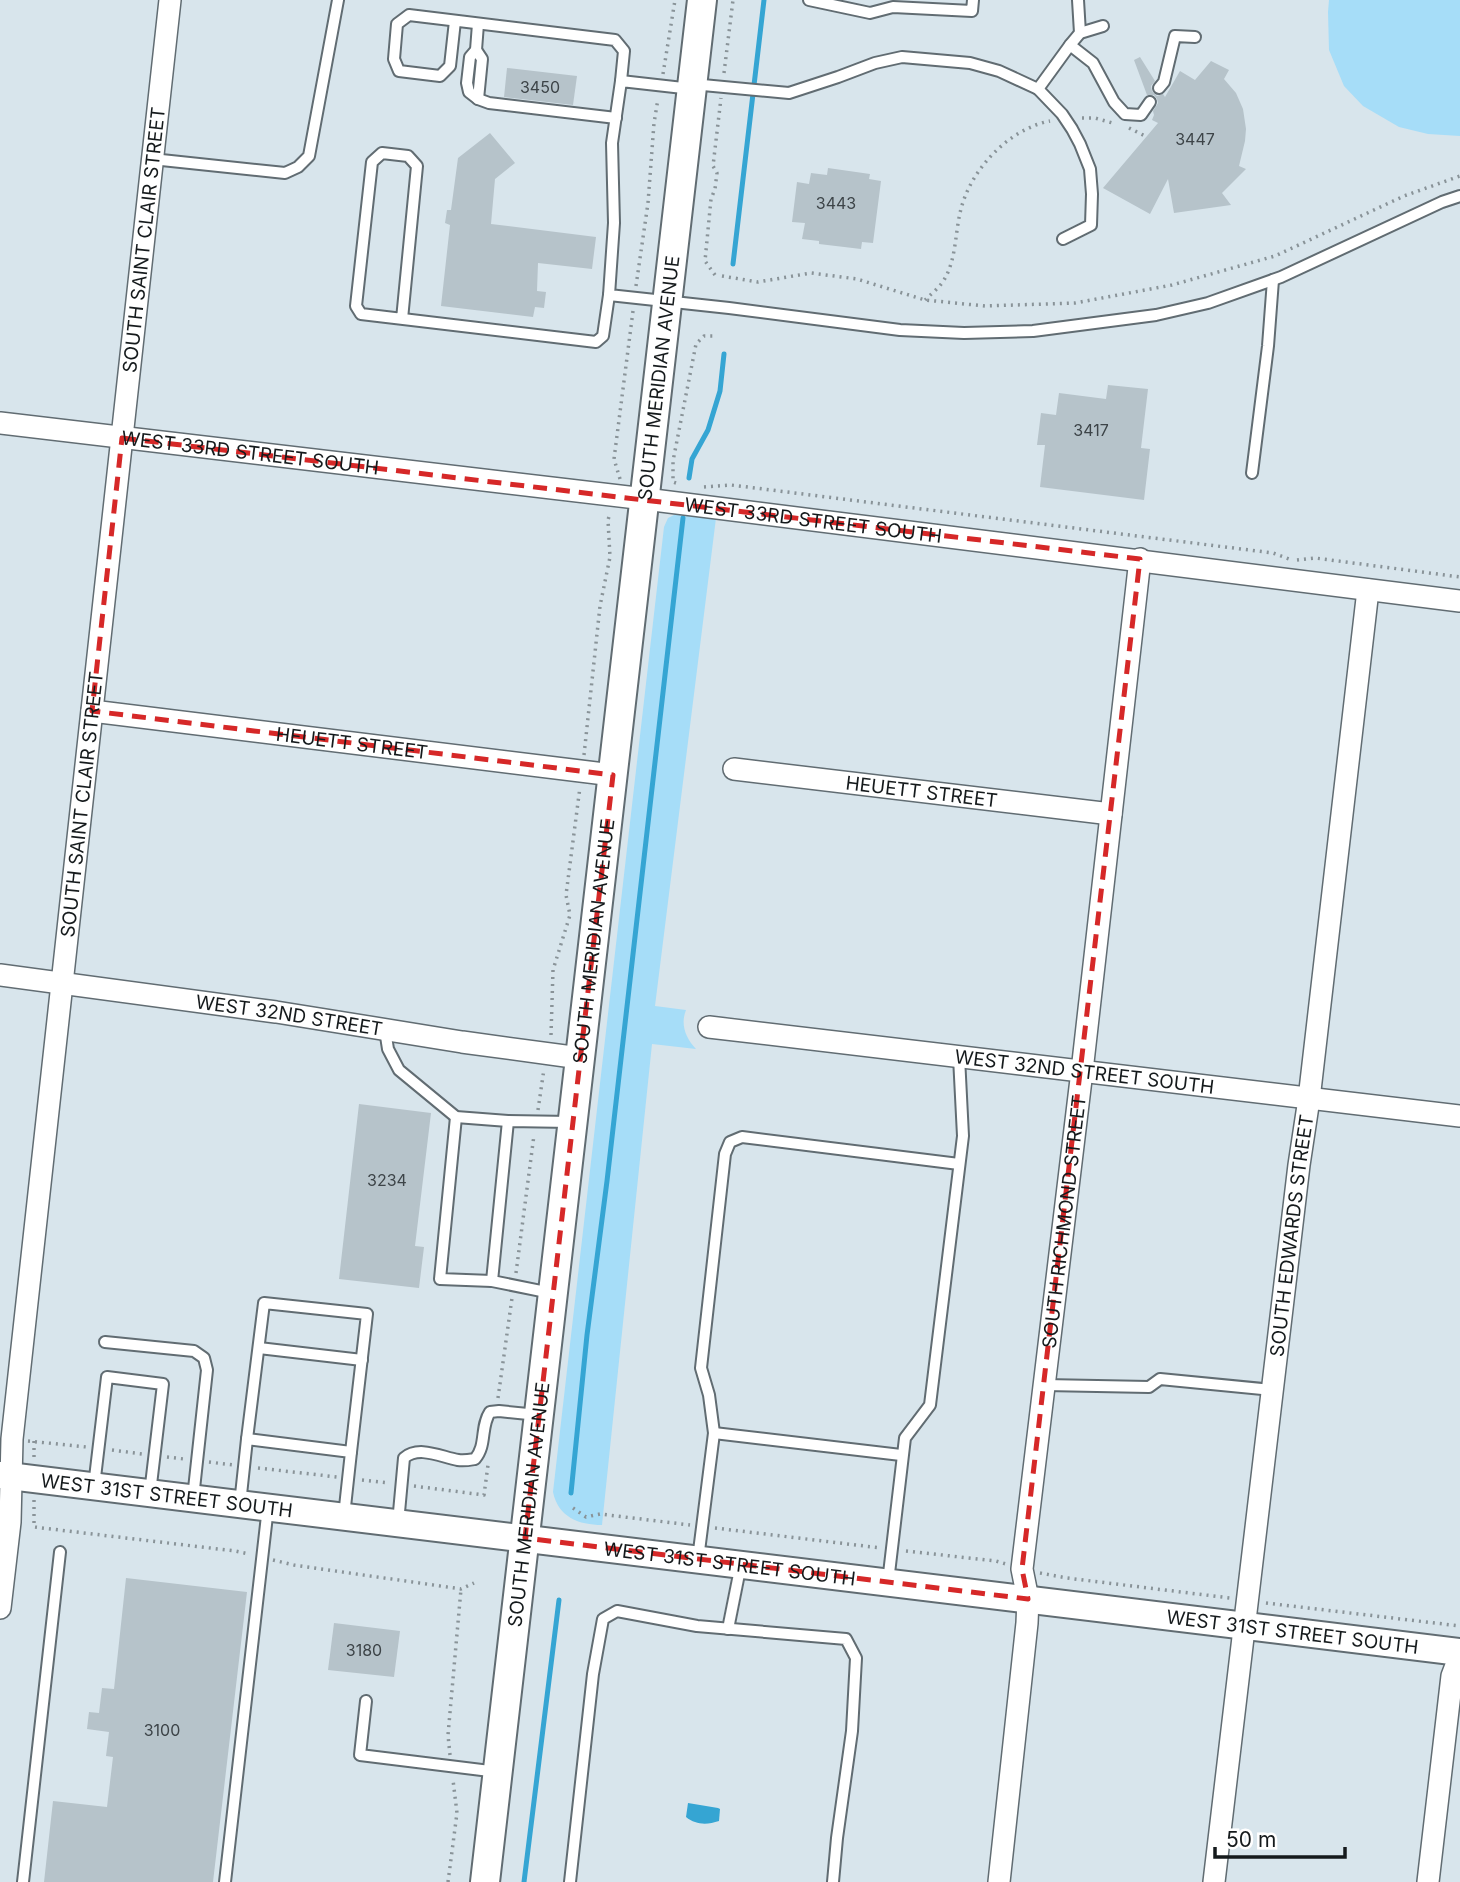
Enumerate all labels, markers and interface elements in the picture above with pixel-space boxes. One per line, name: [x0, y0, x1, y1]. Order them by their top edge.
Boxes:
house number: 3450: [520, 77, 560, 97]
street label: SOUTH SAINT CLAIR STREET: [118, 106, 170, 374]
house number: 3447: [1175, 129, 1215, 149]
house number: 3443: [816, 193, 856, 213]
street label: SOUTH MERIDIAN AVENUE: [633, 254, 684, 502]
house number: 3417: [1073, 420, 1109, 440]
street label: WEST 33RD STREET SOUTH: [120, 426, 380, 480]
street label: WEST 33RD STREET SOUTH: [683, 493, 943, 548]
street label: SOUTH SAINT CLAIR STREET: [56, 670, 108, 939]
street label: HEUETT STREET: [275, 723, 429, 764]
street label: HEUETT STREET: [844, 771, 999, 812]
street label: SOUTH MERIDIAN AVENUE: [568, 818, 620, 1065]
street label: WEST 32ND STREET: [194, 990, 384, 1041]
street label: WEST 32ND STREET SOUTH: [953, 1045, 1215, 1099]
street label: SOUTH RICHMOND STREET: [1038, 1094, 1091, 1350]
street label: SOUTH EDWARDS STREET: [1265, 1113, 1318, 1358]
house number: 3234: [367, 1170, 407, 1190]
street label: SOUTH MERIDIAN AVENUE: [503, 1381, 555, 1628]
street label: WEST 31ST STREET SOUTH: [39, 1469, 294, 1522]
street label: WEST 31ST STREET SOUTH: [602, 1537, 857, 1591]
street label: WEST 31ST STREET SOUTH: [1165, 1606, 1420, 1659]
house number: 3180: [346, 1640, 382, 1660]
house number: 3100: [144, 1720, 180, 1740]
scale bar: [1215, 1815, 1344, 1859]
text: 50 m: [1226, 1827, 1276, 1852]

